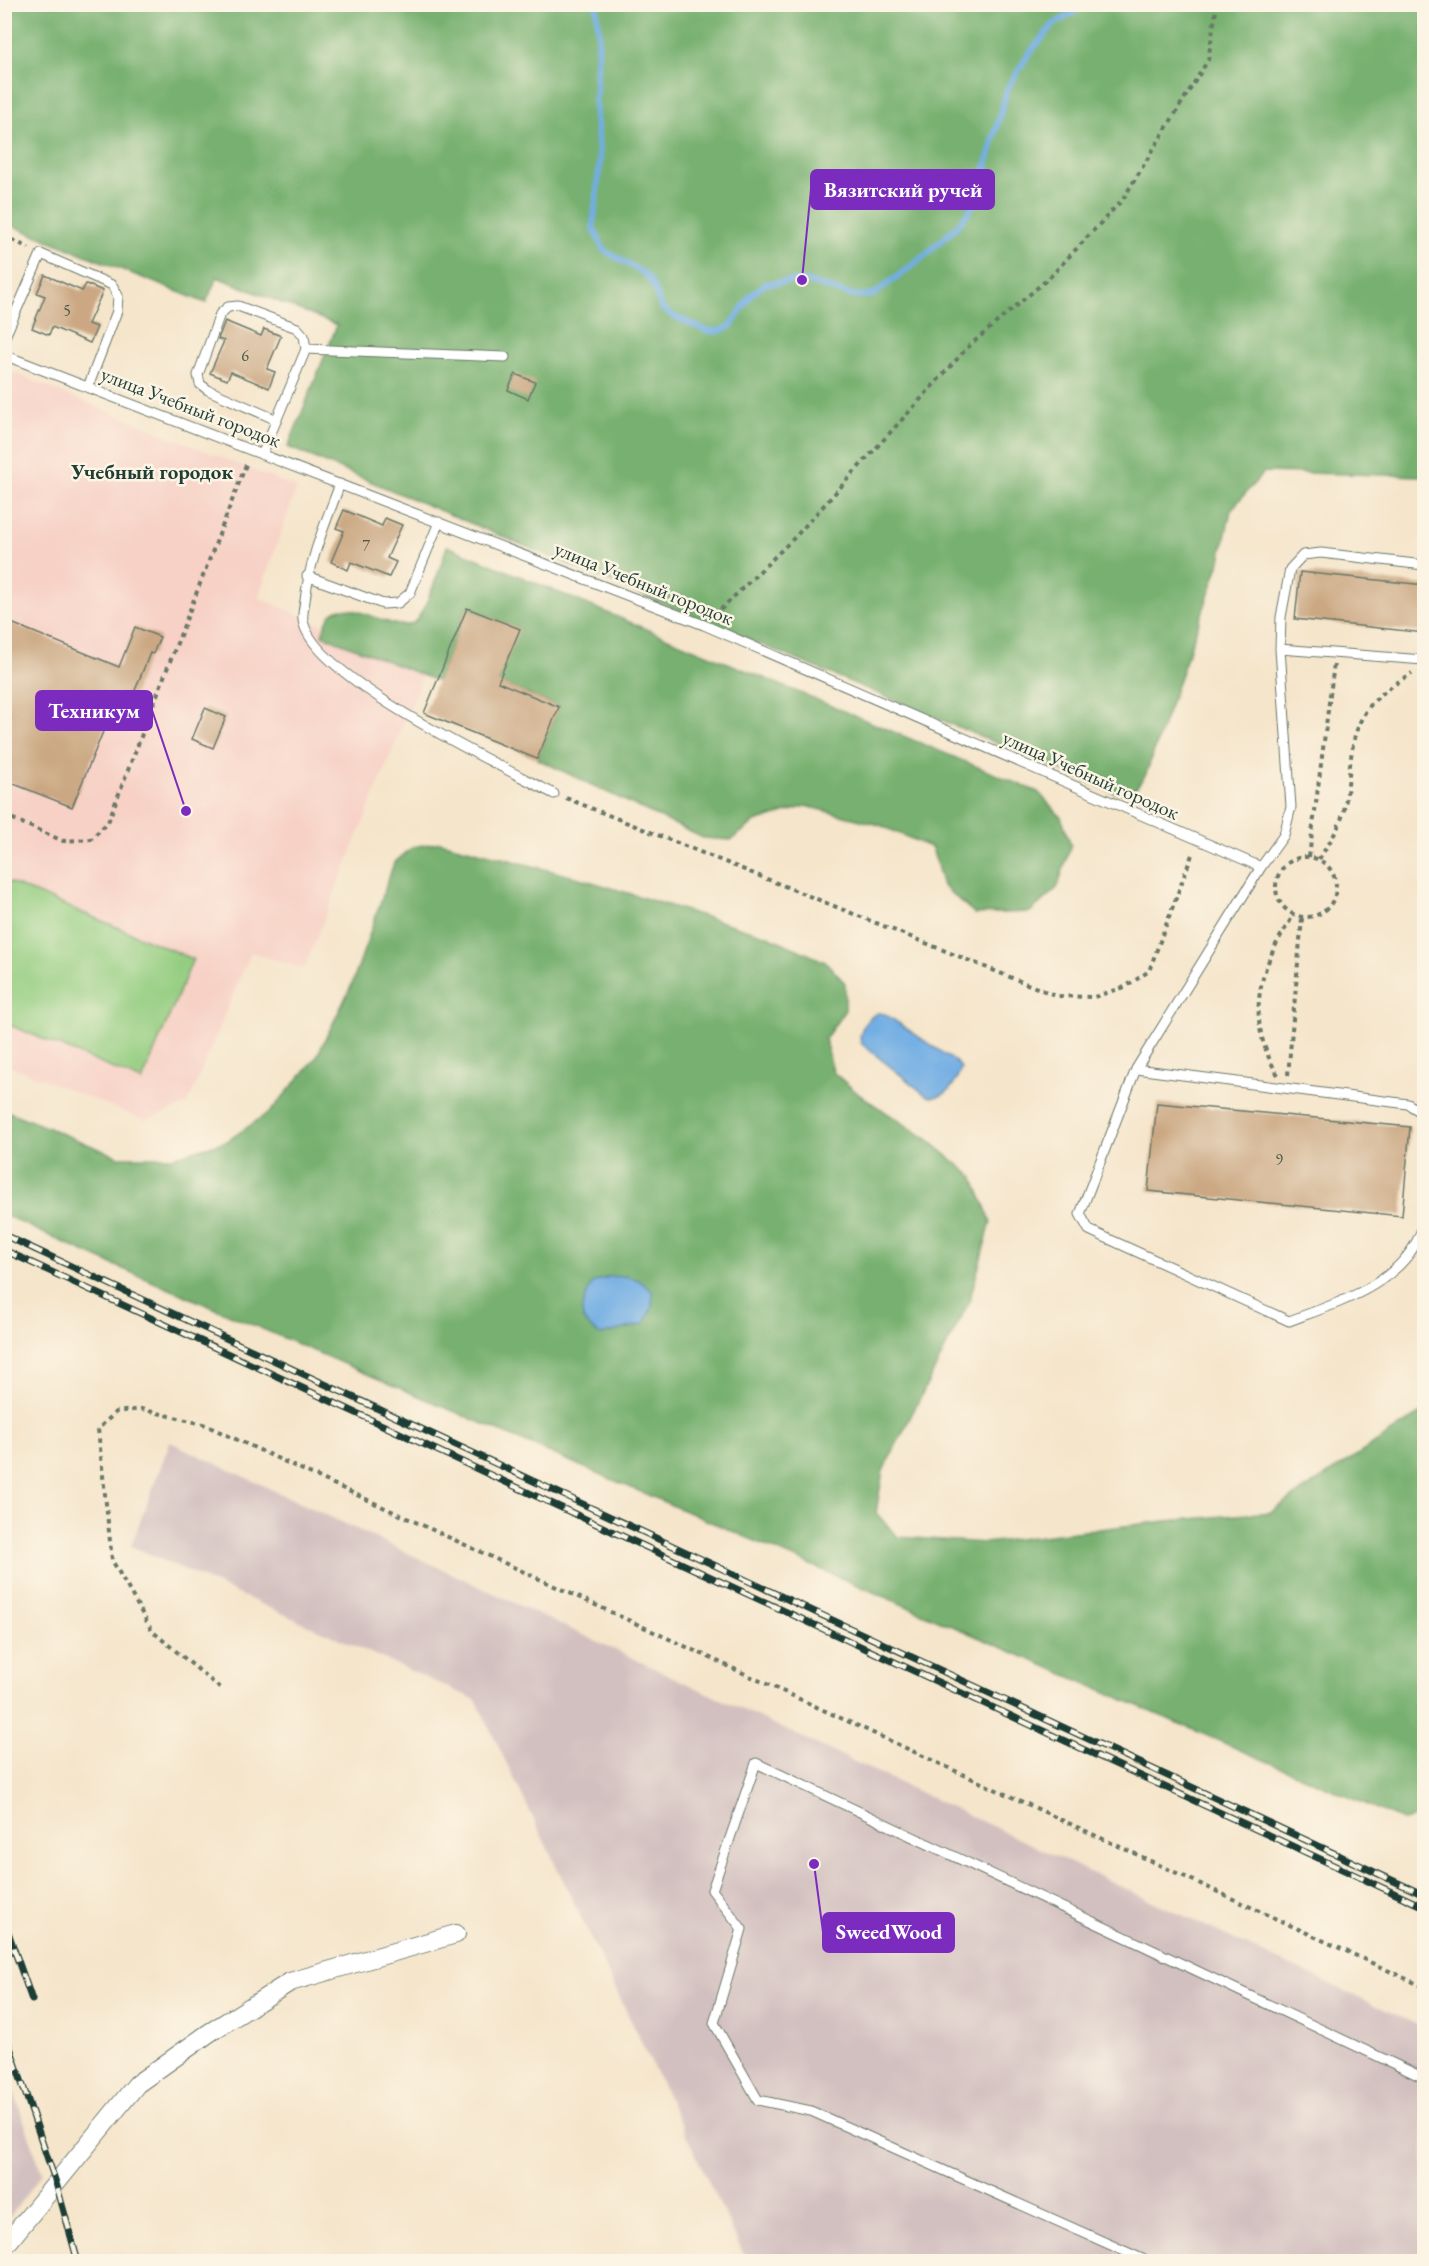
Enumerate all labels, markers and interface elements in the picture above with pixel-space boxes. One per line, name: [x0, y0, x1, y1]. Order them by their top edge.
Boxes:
callout: Вязитский ручей: [811, 170, 994, 209]
text: Вязитский ручей: [824, 176, 982, 203]
house number: 5: [63, 300, 71, 321]
house number: 6: [241, 345, 249, 366]
street label: улица Учебный городок: [97, 361, 285, 453]
district label: Учебный городок: [70, 458, 233, 485]
house number: 7: [362, 535, 370, 556]
street label: улица Учебный городок: [551, 535, 738, 631]
callout: Техникум: [36, 691, 152, 730]
text: Техникум: [48, 697, 140, 724]
street label: улица Учебный городок: [999, 724, 1184, 826]
house number: 9: [1275, 1149, 1283, 1170]
callout: SweedWood: [823, 1913, 954, 1952]
text: SweedWood: [836, 1918, 943, 1945]

